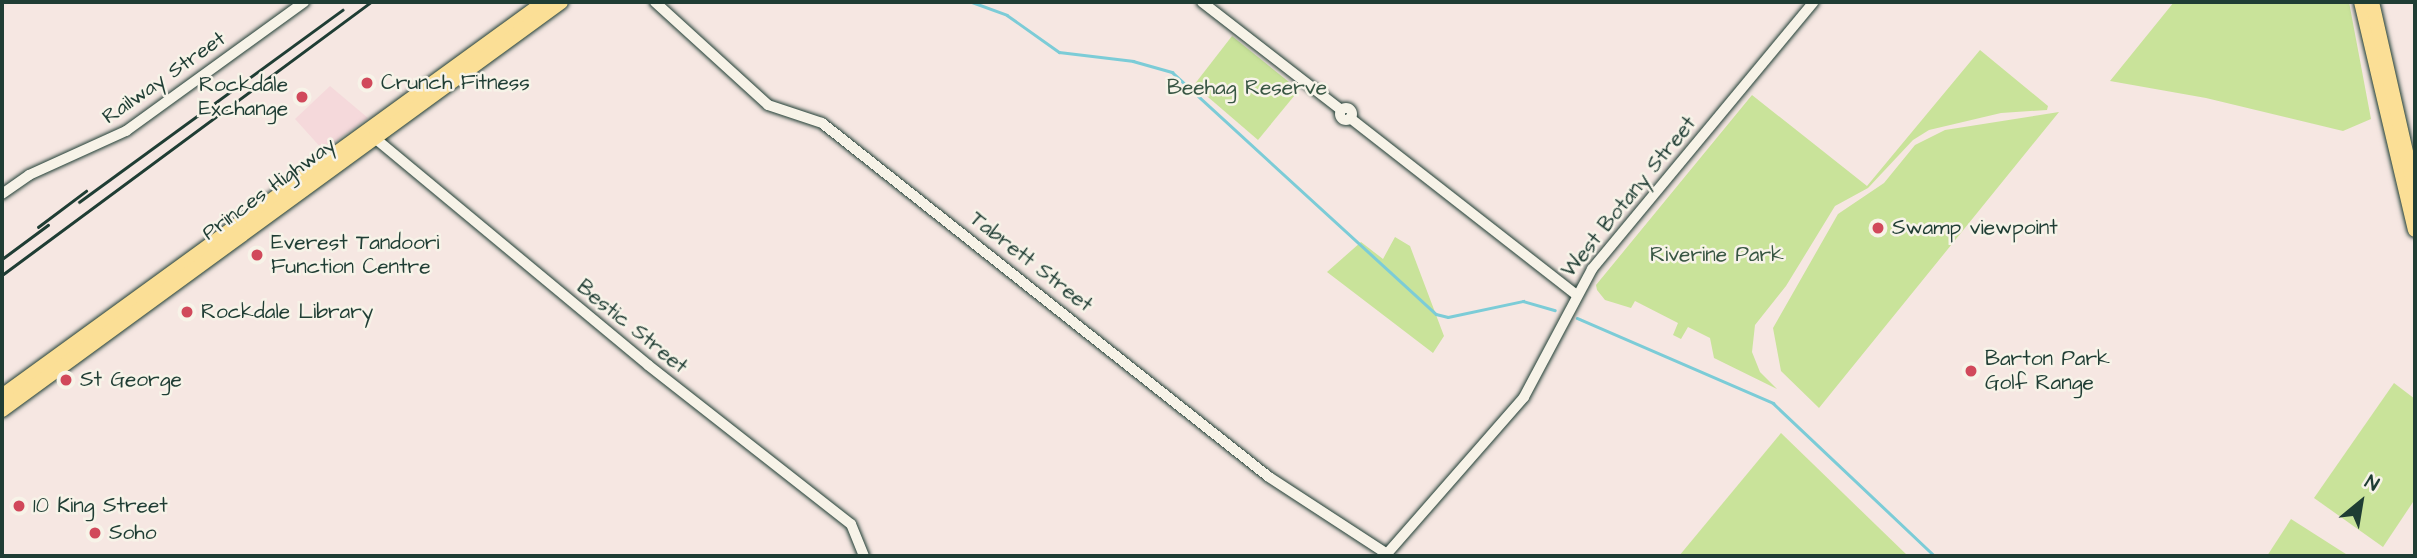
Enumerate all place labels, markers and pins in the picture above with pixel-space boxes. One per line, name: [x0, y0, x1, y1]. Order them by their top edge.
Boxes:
place label: Crunch Fitness: [381, 70, 530, 96]
place label: Rockdale Exchange: [199, 72, 288, 122]
marker: Crunch Fitness: [359, 75, 375, 91]
marker: Rockdale Exchange: [294, 89, 310, 105]
place label: Swamp viewpoint: [1892, 215, 2058, 241]
marker: Swamp viewpoint: [1870, 220, 1886, 236]
place label: Everest Tandoori Function Centre: [271, 230, 439, 280]
marker: Everest Tandoori Function Centre: [249, 247, 265, 263]
place label: Rockdale Library: [201, 299, 373, 325]
marker: Rockdale Library: [179, 304, 195, 320]
place label: Barton Park Golf Range: [1985, 346, 2110, 396]
marker: Barton Park Golf Range: [1963, 363, 1979, 379]
place label: St George: [80, 367, 182, 393]
marker: St George: [58, 372, 74, 388]
place label: 10 King Street: [33, 493, 168, 519]
marker: 10 King Street: [11, 498, 27, 514]
place label: Soho: [109, 520, 157, 546]
marker: Soho: [87, 525, 103, 541]

